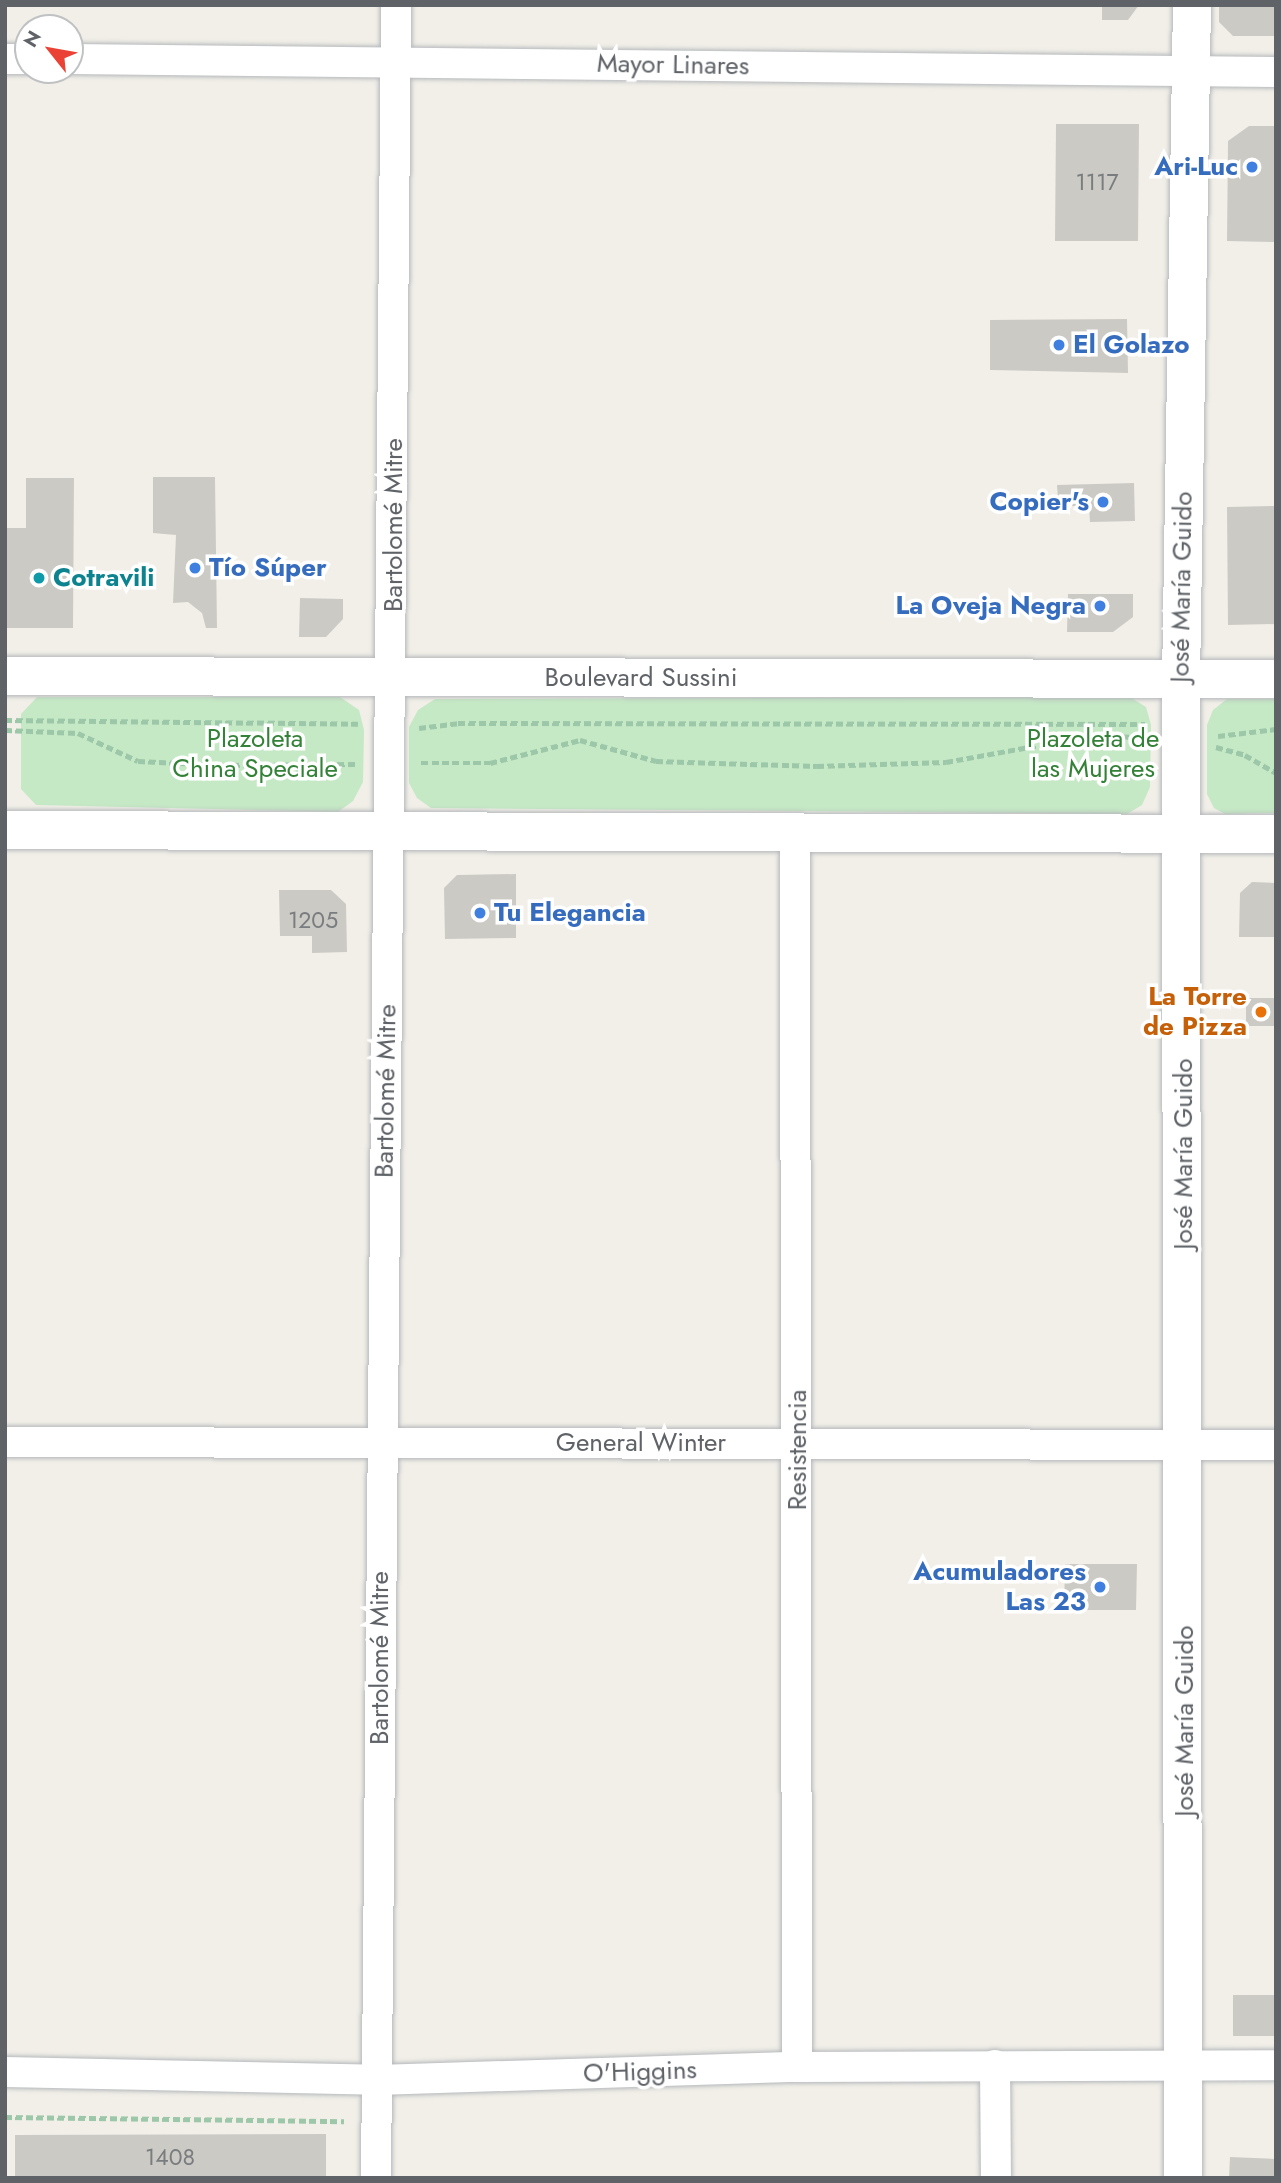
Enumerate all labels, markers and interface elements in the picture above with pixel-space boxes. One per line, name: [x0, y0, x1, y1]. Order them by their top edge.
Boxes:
north arrow: [14, 14, 84, 84]
text: N: [17, 26, 48, 52]
street label: Mayor Linares: [597, 48, 749, 82]
place label: Ari-Luc: [1154, 151, 1238, 183]
marker: Ari-Luc: [1244, 159, 1260, 175]
house number: 1117: [1075, 168, 1119, 196]
place label: El Golazo: [1073, 329, 1190, 361]
marker: El Golazo: [1051, 337, 1067, 353]
street label: Bartolomé Mitre: [378, 438, 410, 612]
place label: Copier's: [989, 486, 1089, 518]
street label: José María Guido: [1165, 491, 1199, 683]
marker: Copier's: [1095, 494, 1111, 510]
place label: Tío Súper: [209, 552, 327, 584]
marker: Tío Súper: [187, 560, 203, 576]
place label: Cotravili: [53, 562, 154, 594]
marker: Cotravili: [31, 570, 47, 586]
place label: La Oveja Negra: [896, 590, 1086, 622]
marker: La Oveja Negra: [1092, 598, 1108, 614]
street label: Boulevard Sussini: [545, 662, 737, 694]
park label: Plazoleta China Speciale: [172, 723, 338, 784]
park label: Plazoleta de las Mujeres: [1027, 723, 1159, 784]
place label: Tu Elegancia: [494, 897, 646, 929]
marker: Tu Elegancia: [472, 905, 488, 921]
house number: 1205: [288, 906, 338, 934]
place label: La Torre de Pizza: [1143, 981, 1247, 1042]
street label: Bartolomé Mitre: [369, 1004, 403, 1178]
marker: La Torre de Pizza: [1253, 1004, 1269, 1020]
street label: José María Guido: [1168, 1058, 1200, 1250]
street label: Resistencia: [782, 1390, 814, 1510]
street label: General Winter: [556, 1427, 726, 1459]
place label: Acumuladores Las 23: [913, 1556, 1086, 1618]
street label: Bartolomé Mitre: [364, 1571, 396, 1745]
marker: Acumuladores Las 23: [1092, 1579, 1108, 1595]
street label: José María Guido: [1169, 1625, 1201, 1817]
street label: O'Higgins: [583, 2054, 697, 2090]
house number: 1408: [145, 2143, 195, 2171]

